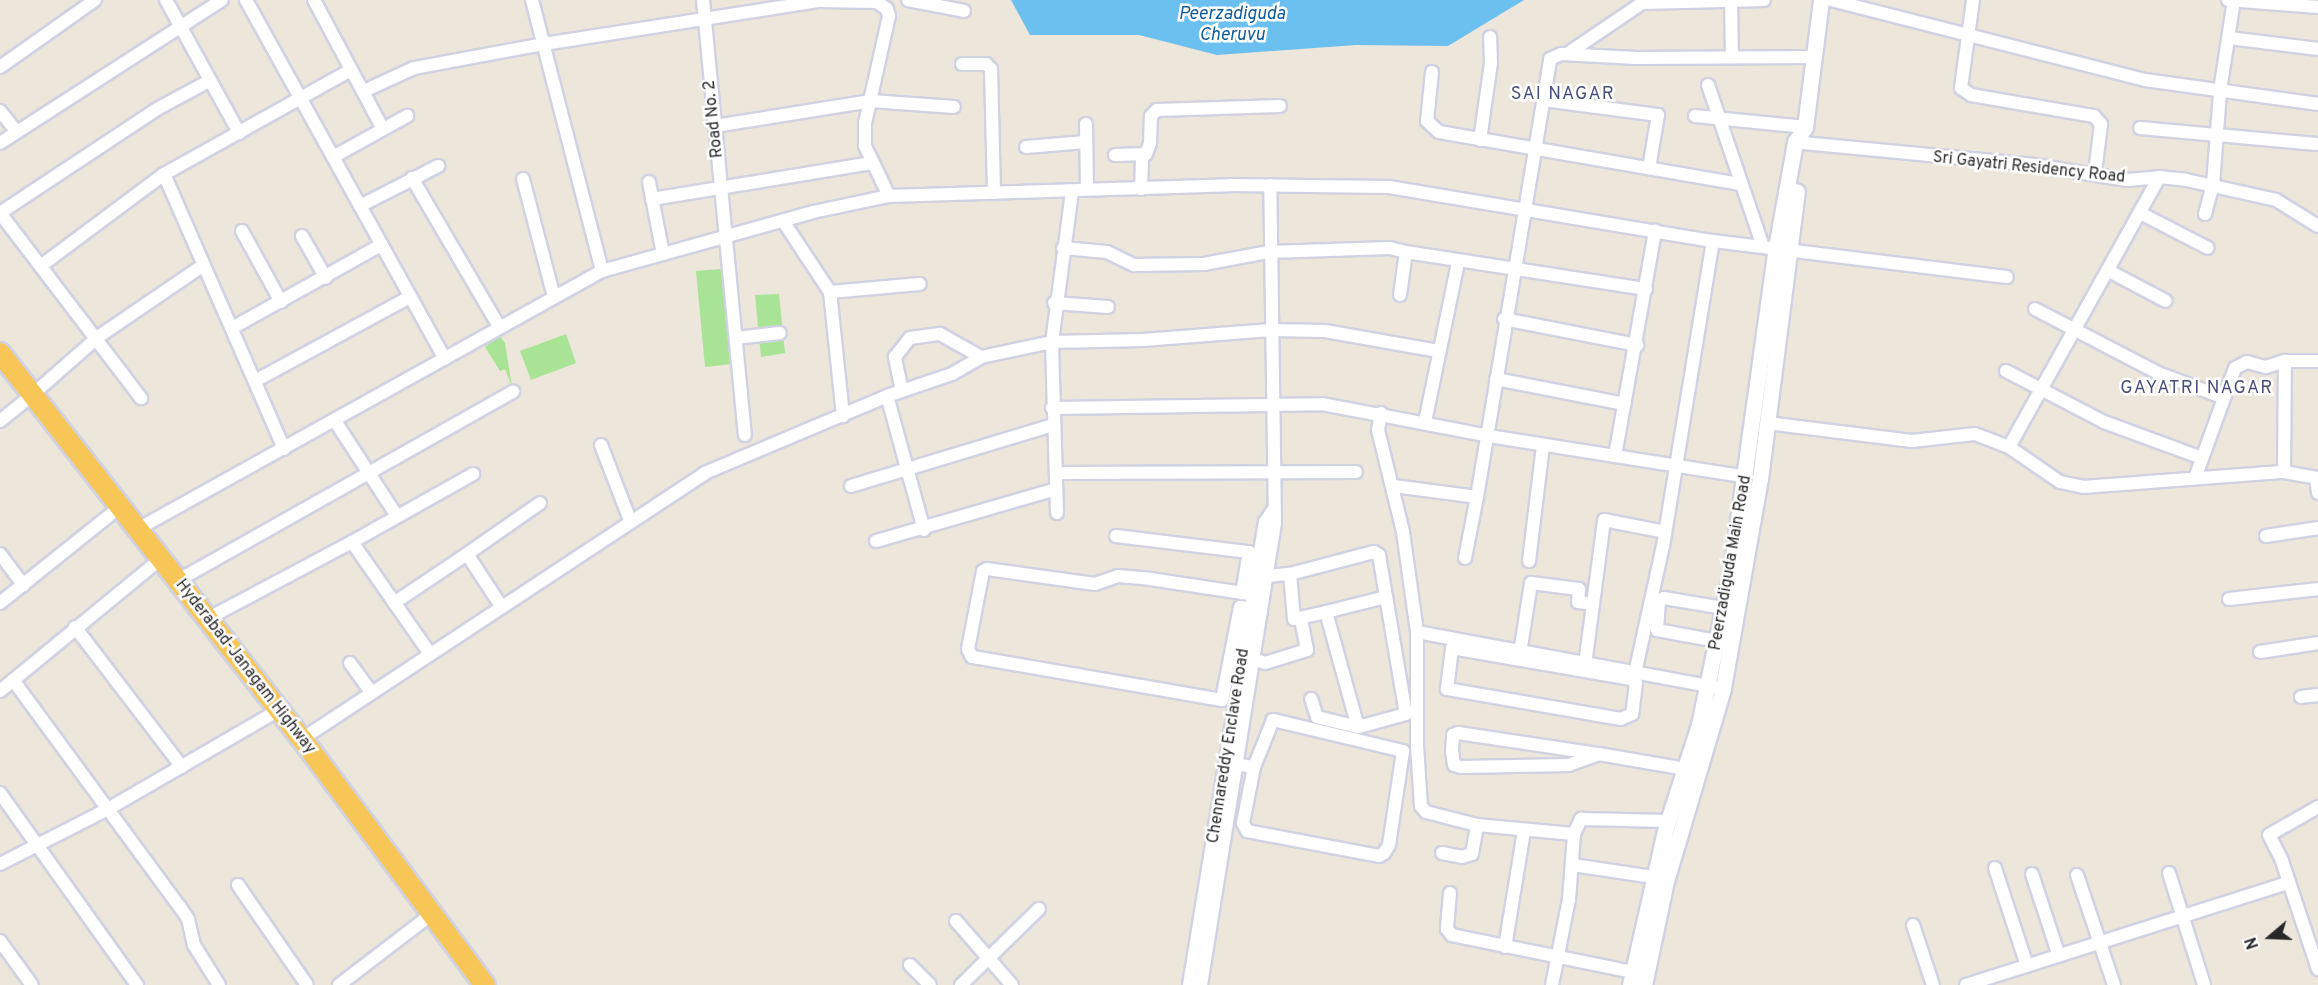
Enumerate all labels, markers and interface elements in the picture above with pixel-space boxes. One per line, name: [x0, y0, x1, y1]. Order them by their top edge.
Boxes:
water label: Peerzadiguda Cheruvu: [1179, 5, 1285, 48]
street label: Road No. 2: [700, 79, 728, 159]
district label: SAI NAGAR: [1511, 84, 1615, 106]
street label: Sri Gayatri Residency Road: [1932, 148, 2126, 188]
district label: GAYATRI NAGAR: [2120, 378, 2274, 400]
street label: Peerzadiguda Main Road: [1706, 474, 1756, 652]
street label: Hyderabad-Janagam Highway: [171, 576, 319, 758]
street label: Chennareddy Enclave Road: [1204, 647, 1254, 845]
north arrow: [2240, 907, 2300, 967]
text: N: [2242, 934, 2264, 952]

